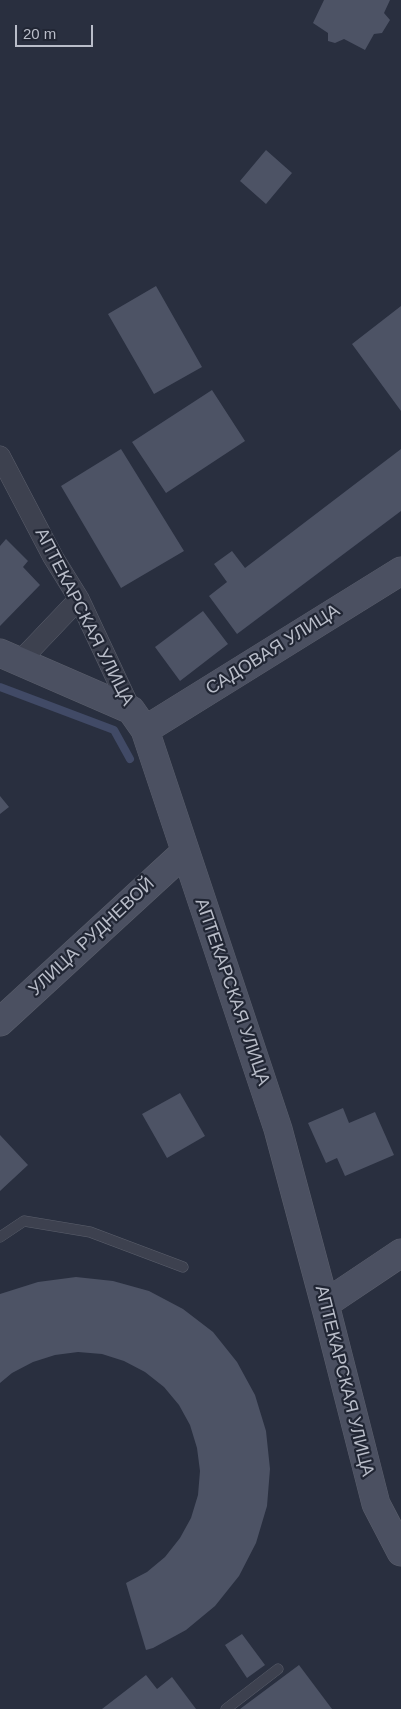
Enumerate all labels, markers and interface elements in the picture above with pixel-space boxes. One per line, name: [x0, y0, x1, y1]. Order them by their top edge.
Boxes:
scale bar: [18, 15, 95, 47]
text: 20 m: [23, 25, 56, 42]
street label: АПТЕКАРСКАЯ УЛИЦА: [30, 525, 138, 709]
street label: САДОВАЯ УЛИЦА: [202, 600, 344, 700]
street label: УЛИЦА РУДНЕВОЙ: [25, 873, 159, 1001]
street label: АПТЕКАРСКАЯ УЛИЦА: [190, 896, 274, 1088]
street label: АПТЕКАРСКАЯ УЛИЦА: [310, 1283, 378, 1479]

